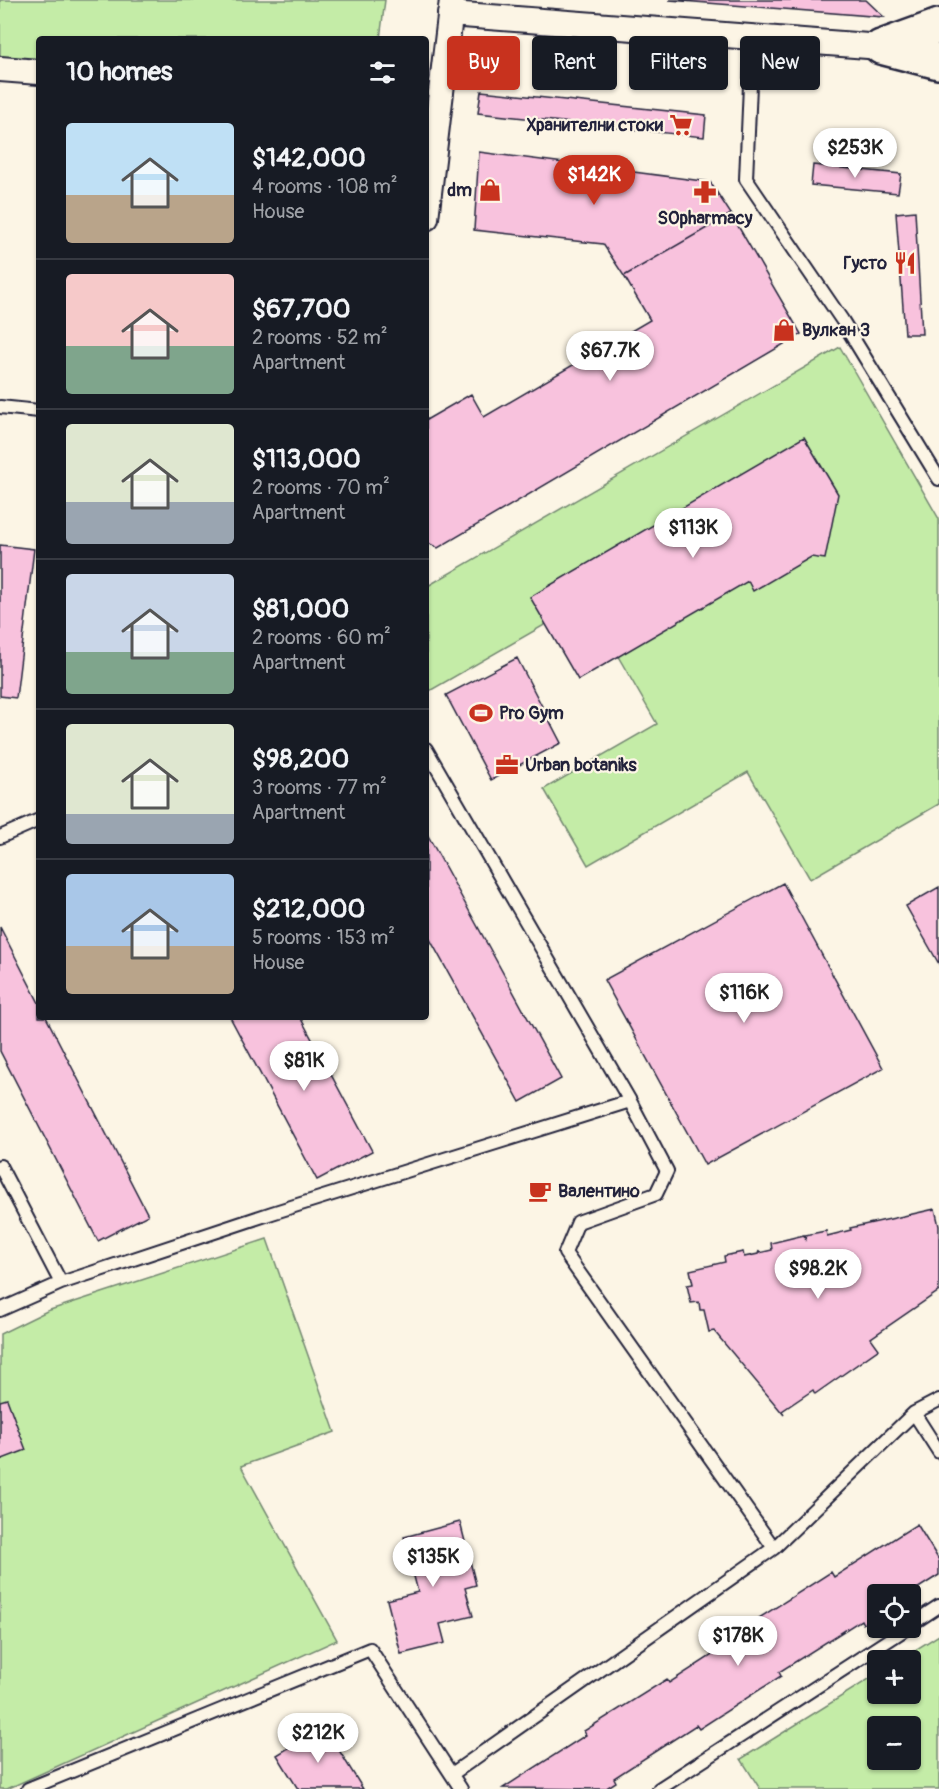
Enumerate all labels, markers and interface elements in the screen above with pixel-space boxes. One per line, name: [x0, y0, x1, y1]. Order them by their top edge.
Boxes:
chip: Buy: [447, 36, 520, 90]
chip: Rent: [532, 36, 617, 90]
chip: Filters: [629, 36, 728, 90]
chip: New: [740, 36, 820, 90]
text: 10 homes: [66, 56, 172, 88]
icon: filters: [366, 56, 399, 89]
supermarket icon: Хранителни стоки: [668, 112, 694, 138]
place label: Хранителни стоки: [526, 114, 663, 137]
pin: $253K: [813, 128, 897, 179]
text: $253K: [827, 135, 883, 160]
text: $142,000: [252, 142, 366, 174]
icon: home: [114, 147, 186, 219]
pin: $142K: [552, 155, 636, 206]
text: $142K: [567, 162, 621, 187]
text: 4 rooms · 108 m²: [252, 174, 398, 199]
shop icon: dm: [477, 177, 503, 203]
place label: dm: [447, 179, 472, 202]
pharmacy icon: SOpharmacy: [692, 179, 718, 205]
text: House: [252, 199, 304, 224]
place label: SOpharmacy: [658, 207, 753, 230]
restaurant icon: Густо: [892, 250, 918, 276]
place label: Густо: [843, 252, 887, 275]
text: $67,700: [252, 293, 351, 325]
icon: home: [114, 298, 186, 370]
shop icon: Вулкан 3: [771, 317, 797, 343]
place label: Вулкан 3: [802, 319, 870, 342]
text: 2 rooms · 52 m²: [252, 325, 388, 350]
pin: $67.7K: [561, 331, 659, 382]
text: $67.7K: [580, 338, 640, 363]
text: Apartment: [252, 350, 345, 375]
text: $113,000: [252, 443, 361, 475]
icon: home: [114, 448, 186, 520]
text: 2 rooms · 70 m²: [252, 475, 390, 500]
text: Apartment: [252, 500, 345, 525]
pin: $113K: [651, 508, 735, 559]
text: $113K: [668, 515, 718, 540]
text: $81,000: [252, 593, 349, 625]
icon: home: [114, 598, 186, 670]
text: 2 rooms · 60 m²: [252, 625, 391, 650]
text: Apartment: [252, 650, 345, 675]
sports icon: Pro Gym: [468, 700, 494, 726]
place label: Pro Gym: [499, 702, 564, 725]
text: $98,200: [252, 743, 349, 775]
icon: home: [114, 748, 186, 820]
office icon: Urban botaniks: [494, 752, 520, 778]
place label: Urban botaniks: [525, 754, 638, 777]
text: 3 rooms · 77 m²: [252, 775, 387, 800]
text: Apartment: [252, 800, 345, 825]
text: $212,000: [252, 893, 365, 925]
icon: home: [114, 898, 186, 970]
text: 5 rooms · 153 m²: [252, 925, 395, 950]
text: House: [252, 950, 304, 975]
pin: $116K: [702, 973, 786, 1024]
text: $116K: [719, 980, 769, 1005]
pin: $81K: [268, 1041, 340, 1092]
text: $81K: [284, 1048, 324, 1073]
cafe icon: Валентино: [527, 1178, 553, 1204]
place label: Валентино: [558, 1180, 640, 1203]
pin: $98.2K: [769, 1249, 867, 1300]
text: $98.2K: [789, 1256, 847, 1281]
pin: $135K: [391, 1537, 475, 1588]
text: $135K: [407, 1544, 459, 1569]
map controls: [867, 1584, 921, 1770]
button: locate: [867, 1584, 921, 1638]
pin: $178K: [696, 1616, 780, 1667]
text: $178K: [712, 1623, 764, 1648]
button: +: [867, 1650, 921, 1704]
pin: $212K: [276, 1713, 360, 1764]
button: −: [867, 1716, 921, 1770]
text: $212K: [291, 1720, 345, 1745]

